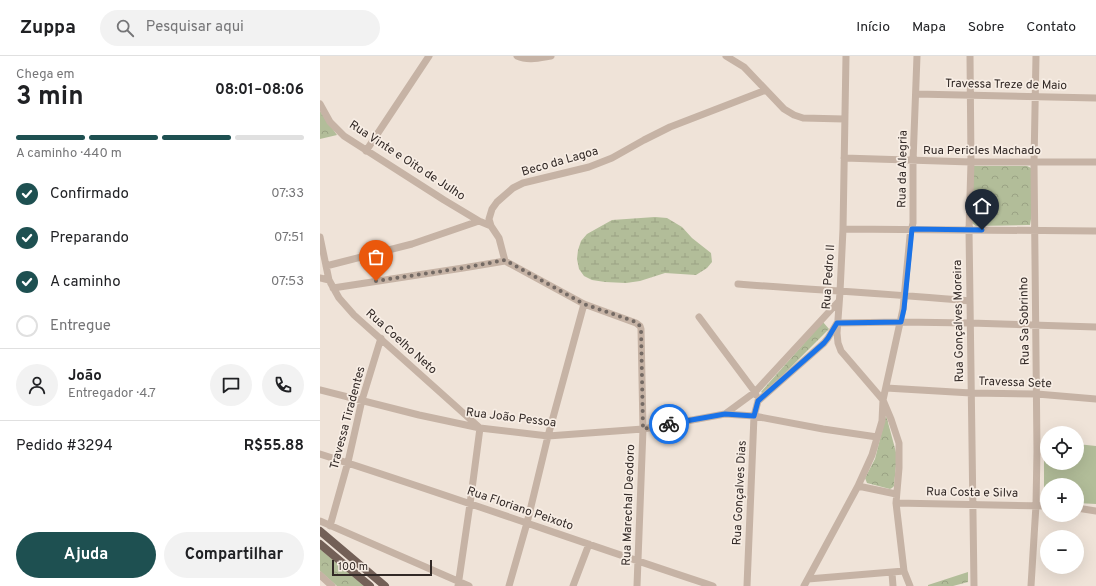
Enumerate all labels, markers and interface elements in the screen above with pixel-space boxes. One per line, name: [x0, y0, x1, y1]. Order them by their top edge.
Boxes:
search box: [100, 10, 380, 46]
text: Zuppa: [20, 16, 76, 40]
icon: search: [114, 17, 136, 39]
text: Pesquisar aqui: [146, 18, 244, 37]
text: Início: [856, 19, 890, 36]
text: Mapa: [912, 19, 946, 36]
text: Sobre: [968, 19, 1004, 36]
text: Contato: [1026, 19, 1076, 36]
text: Chega em: [16, 67, 75, 83]
street label: Travessa Treze de Maio: [945, 76, 1067, 94]
text: 3 min: [16, 81, 84, 114]
text: 08:01–08:06: [215, 81, 304, 100]
street label: Rua Vinte e Oito de Julho: [346, 117, 468, 205]
street label: Rua da Alegria: [894, 130, 912, 208]
street label: Beco da Lagoa: [520, 143, 600, 181]
street label: Rua Pericles Machado: [923, 143, 1041, 159]
text: A caminho · 440 m: [16, 146, 122, 162]
icon: check: [16, 183, 38, 205]
text: Confirmado: [50, 185, 129, 204]
text: 07:33: [271, 186, 304, 202]
pin: [965, 189, 999, 230]
icon: home: [971, 195, 993, 217]
icon: check: [16, 227, 38, 249]
text: Preparando: [50, 229, 129, 248]
text: 07:51: [274, 230, 304, 246]
pin: [359, 240, 393, 281]
street label: Rua Pedro II: [819, 244, 839, 310]
icon: bag: [365, 246, 387, 268]
street label: Rua Gonçalves Moreira: [950, 260, 968, 382]
icon: check: [16, 271, 38, 293]
text: A caminho: [50, 273, 121, 292]
text: 07:53: [271, 274, 304, 290]
street label: Rua Sa Sobrinho: [1016, 276, 1034, 365]
street label: Rua Coelho Neto: [362, 306, 440, 378]
text: Entregue: [50, 317, 111, 336]
button: person: [16, 364, 58, 406]
button: chat: [210, 364, 252, 406]
button: phone: [262, 364, 304, 406]
street label: Travessa Tiradentes: [327, 365, 369, 471]
text: João: [68, 367, 102, 386]
street label: Travessa Sete: [978, 374, 1052, 392]
text: Entregador · 4.7: [68, 386, 156, 402]
courier: [649, 404, 689, 444]
street label: Rua João Pessoa: [465, 405, 557, 431]
icon: bike: [658, 413, 680, 435]
map controls: [1040, 426, 1084, 574]
button: locate: [1040, 426, 1084, 470]
text: Pedido #3294: [16, 437, 113, 456]
text: R$55.88: [244, 437, 304, 456]
street label: Rua Gonçalves Dias: [729, 440, 751, 546]
street label: Rua Marechal Deodoro: [619, 444, 639, 566]
button: +: [1040, 478, 1084, 522]
street label: Rua Floriano Peixoto: [465, 483, 576, 535]
street label: Rua Costa e Silva: [926, 484, 1018, 502]
button: −: [1040, 530, 1084, 574]
button: Ajuda: [16, 532, 156, 578]
button: Compartilhar: [164, 532, 304, 578]
scale bar: [332, 558, 432, 577]
text: 100 m: [338, 560, 368, 574]

